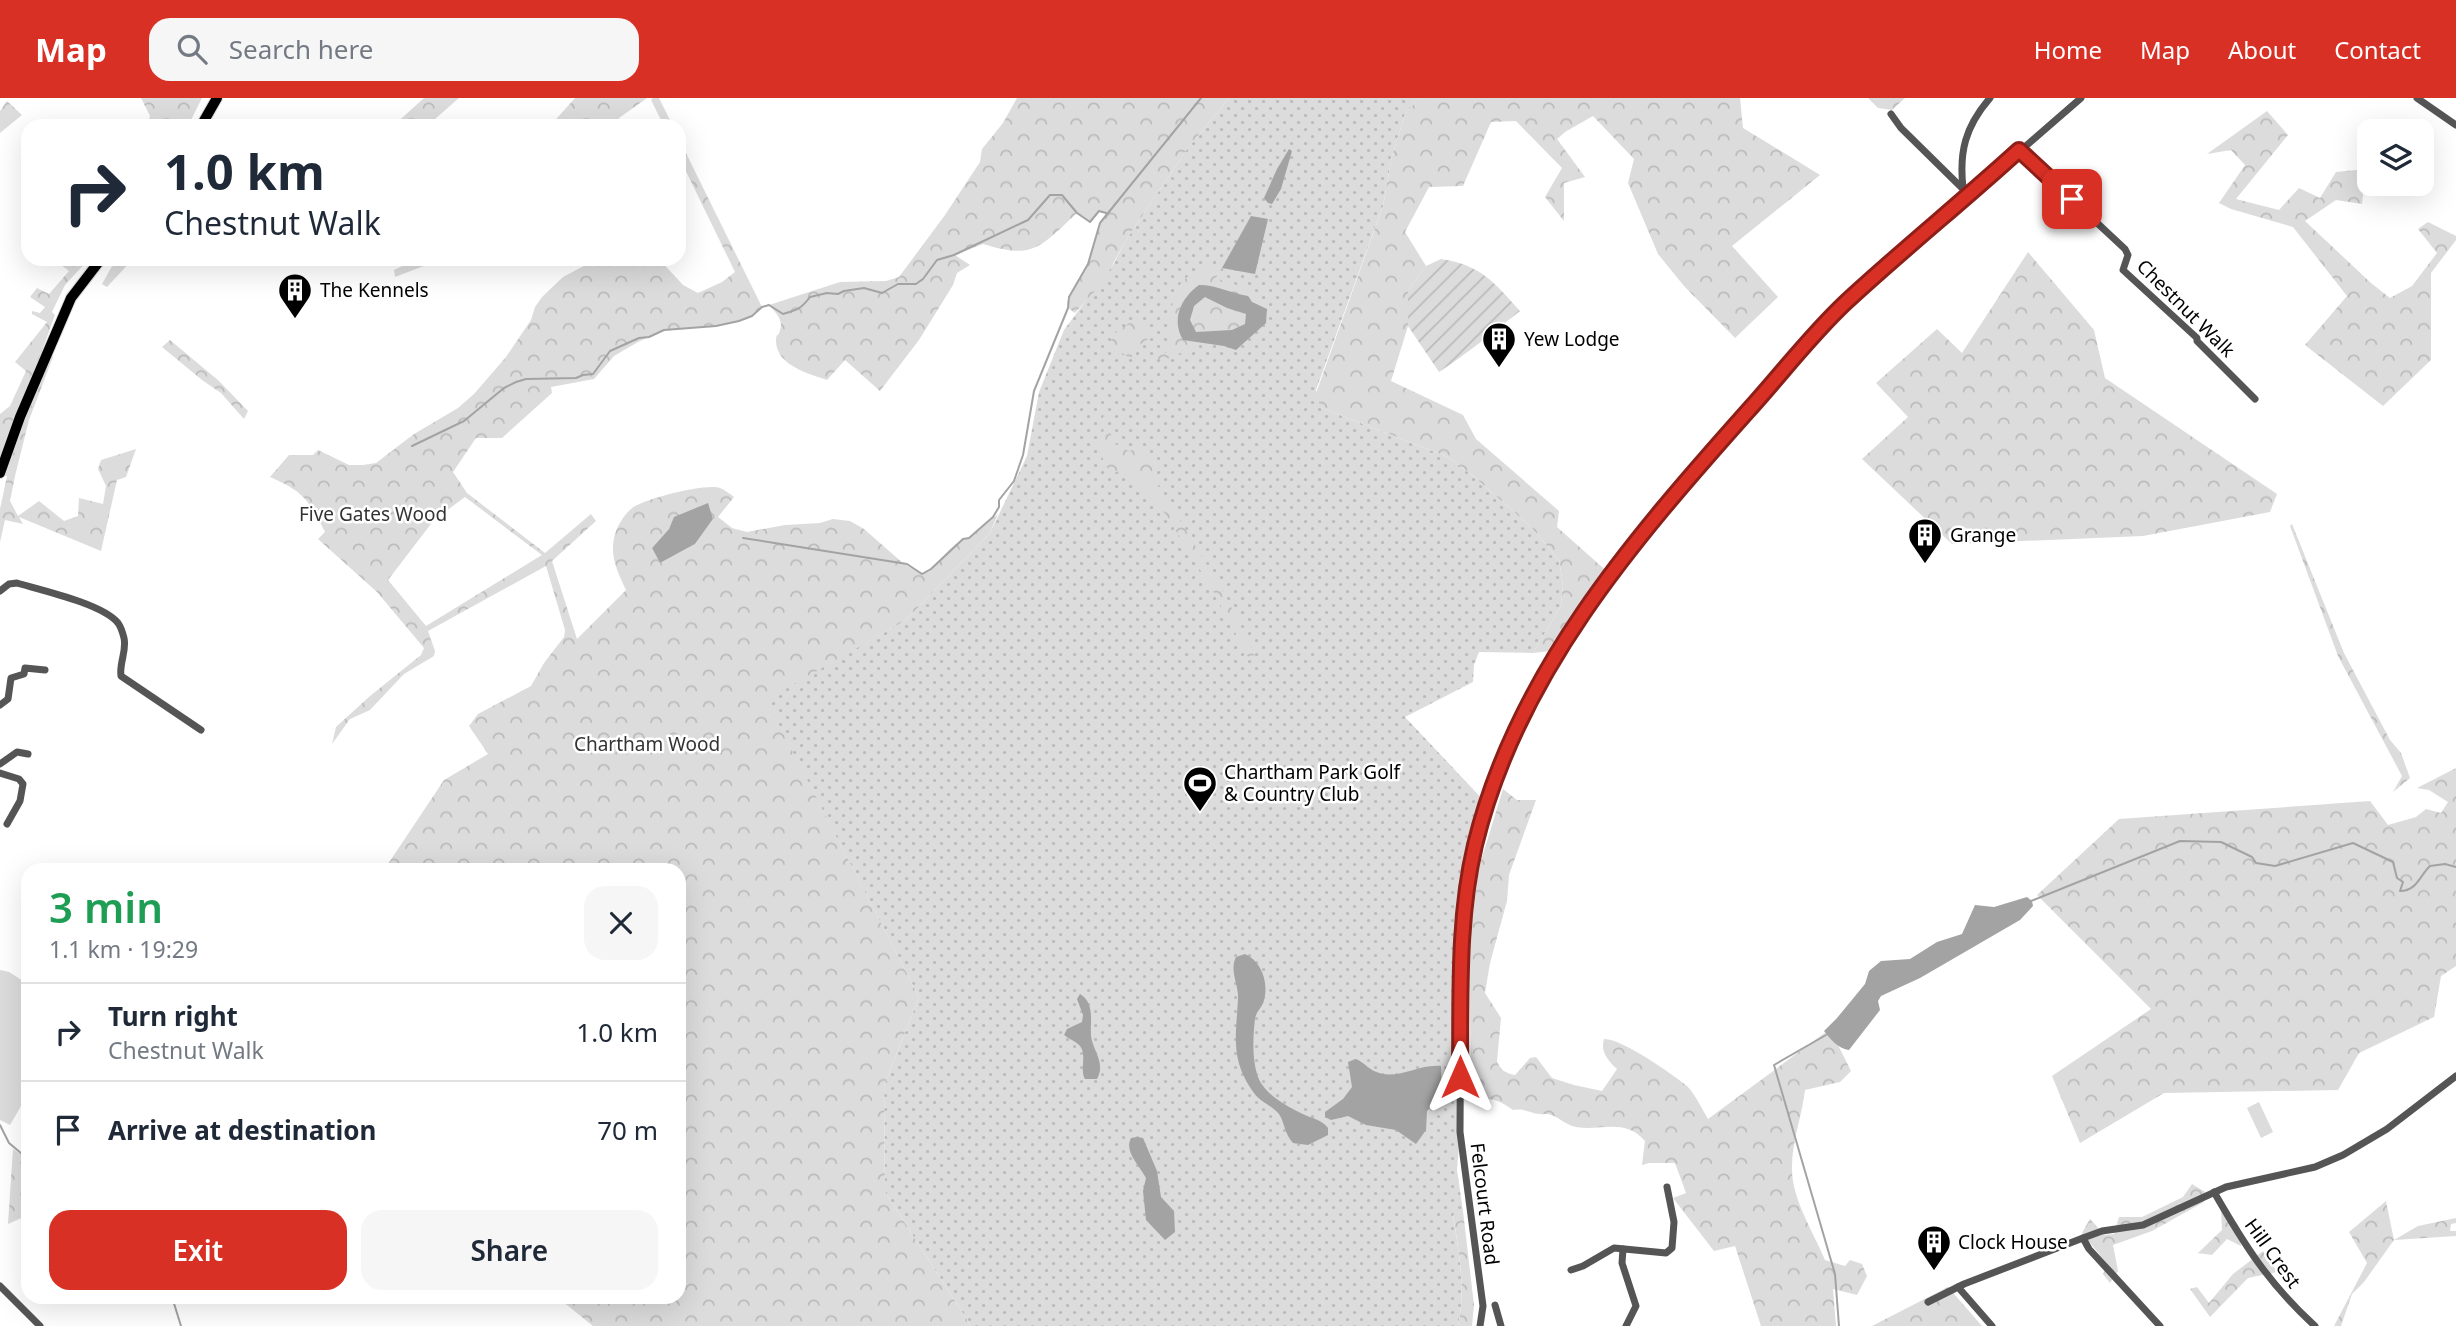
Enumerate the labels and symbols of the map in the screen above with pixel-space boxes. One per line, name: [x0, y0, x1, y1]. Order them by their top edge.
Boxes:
pin: [2042, 169, 2102, 229]
street label: Chestnut Walk: [2131, 253, 2241, 363]
building icon: The Kennels: [276, 271, 314, 320]
place label: The Kennels: [320, 277, 429, 303]
building icon: Yew Lodge: [1480, 320, 1518, 369]
place label: Yew Lodge: [1524, 326, 1620, 352]
park label: Five Gates Wood: [299, 501, 447, 527]
building icon: Grange: [1906, 516, 1944, 565]
place label: Grange: [1950, 522, 2016, 548]
park label: Chartham Wood: [574, 731, 720, 757]
place label: Chartham Park Golf & Country Club: [1224, 759, 1402, 807]
sports icon: Chartham Park Golf & Country Club: [1181, 764, 1219, 813]
position arrow: [1423, 1040, 1497, 1114]
street label: Felcourt Road: [1465, 1141, 1505, 1267]
street label: Hill Crest: [2239, 1213, 2307, 1293]
building icon: Clock House: [1915, 1223, 1953, 1272]
place label: Clock House: [1958, 1229, 2068, 1255]

